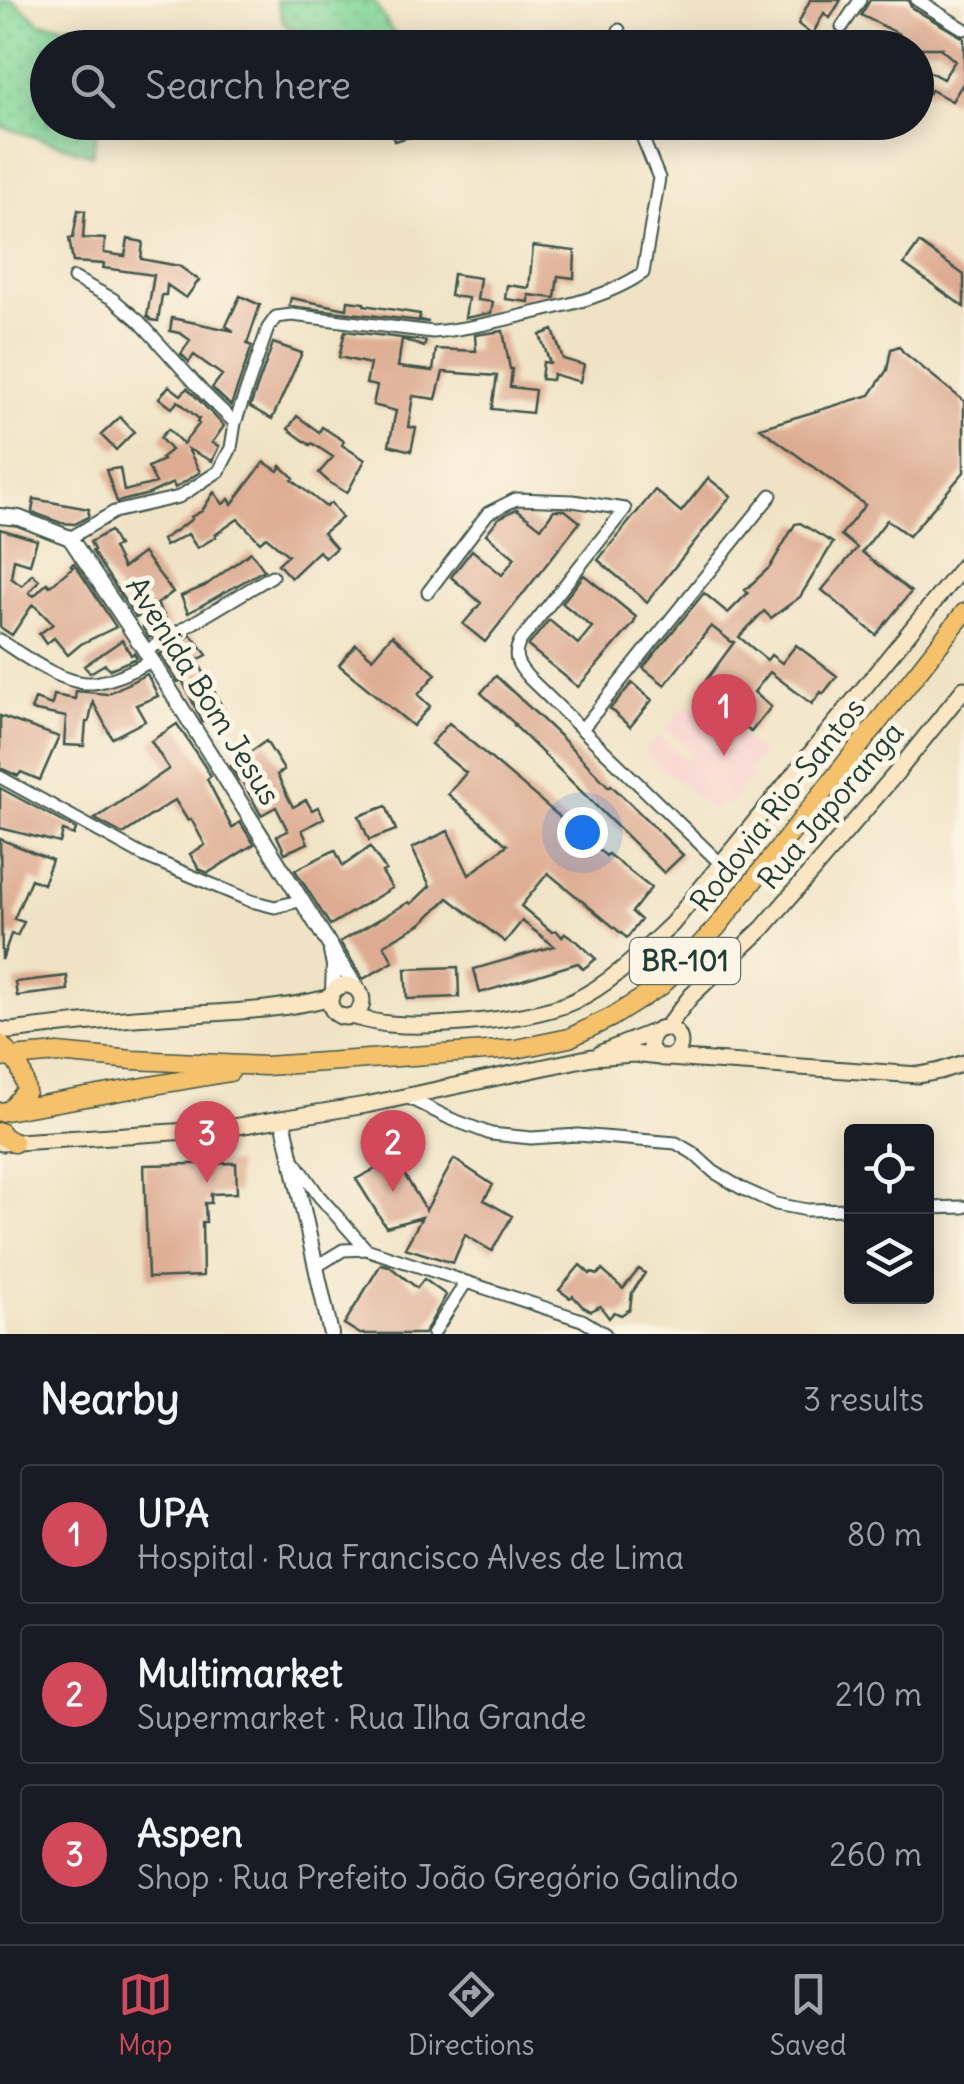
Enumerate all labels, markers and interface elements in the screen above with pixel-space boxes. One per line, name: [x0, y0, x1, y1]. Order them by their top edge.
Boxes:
search box: [30, 30, 934, 140]
icon: search: [65, 58, 120, 113]
text: Search here: [145, 62, 351, 109]
street label: Avenida Bom Jesus: [118, 569, 289, 812]
pin: 1: [692, 674, 756, 756]
street label: Rodovia Rio-Santos: [682, 689, 873, 919]
street label: Rua Japoranga: [749, 714, 911, 897]
your location: [557, 807, 608, 858]
road number: BR-101: [630, 938, 740, 984]
pin: 3: [174, 1100, 240, 1183]
pin: 2: [360, 1110, 426, 1192]
map controls: [844, 1124, 934, 1304]
button: locate: [844, 1124, 934, 1214]
button: layers: [844, 1214, 934, 1304]
text: Nearby: [40, 1373, 179, 1425]
text: 3 results: [803, 1379, 924, 1420]
text: UPA: [137, 1490, 209, 1537]
text: 1: [68, 1514, 81, 1555]
text: 80 m: [847, 1514, 922, 1555]
text: Hospital · Rua Francisco Alves de Lima: [137, 1537, 684, 1578]
text: Multimarket: [137, 1650, 343, 1697]
text: 2: [66, 1674, 83, 1715]
text: 210 m: [835, 1674, 922, 1715]
text: Supermarket · Rua Ilha Grande: [137, 1697, 586, 1738]
text: Aspen: [137, 1810, 243, 1857]
text: 3: [65, 1834, 84, 1875]
text: 260 m: [829, 1834, 922, 1875]
text: Shop · Rua Prefeito João Gregório Galindo: [137, 1857, 739, 1898]
tab: Map: [118, 1967, 173, 2063]
tab: Directions: [408, 1967, 534, 2063]
tab: Saved: [770, 1967, 846, 2063]

